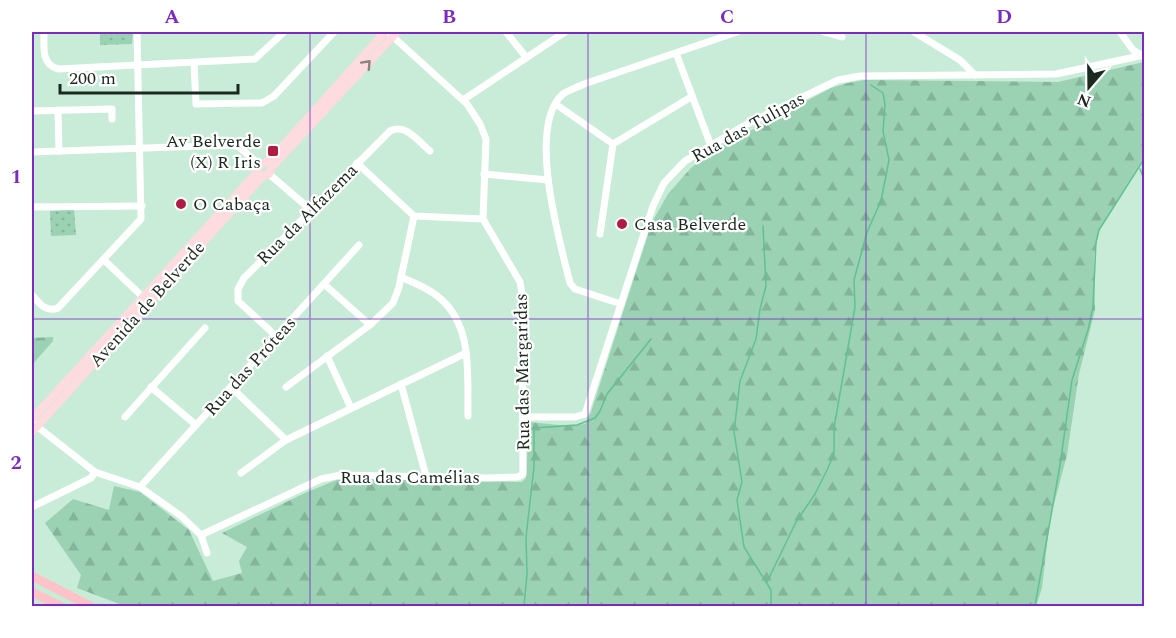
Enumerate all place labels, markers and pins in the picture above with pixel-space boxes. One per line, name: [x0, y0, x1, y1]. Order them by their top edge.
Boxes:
place label: Av Belverde (X) R Iris: [166, 128, 261, 176]
marker: Av Belverde (X) R Iris: [266, 144, 280, 158]
place label: O Cabaça: [193, 191, 270, 218]
marker: O Cabaça: [174, 197, 188, 211]
place label: Casa Belverde: [634, 211, 746, 238]
marker: Casa Belverde: [615, 217, 629, 231]

